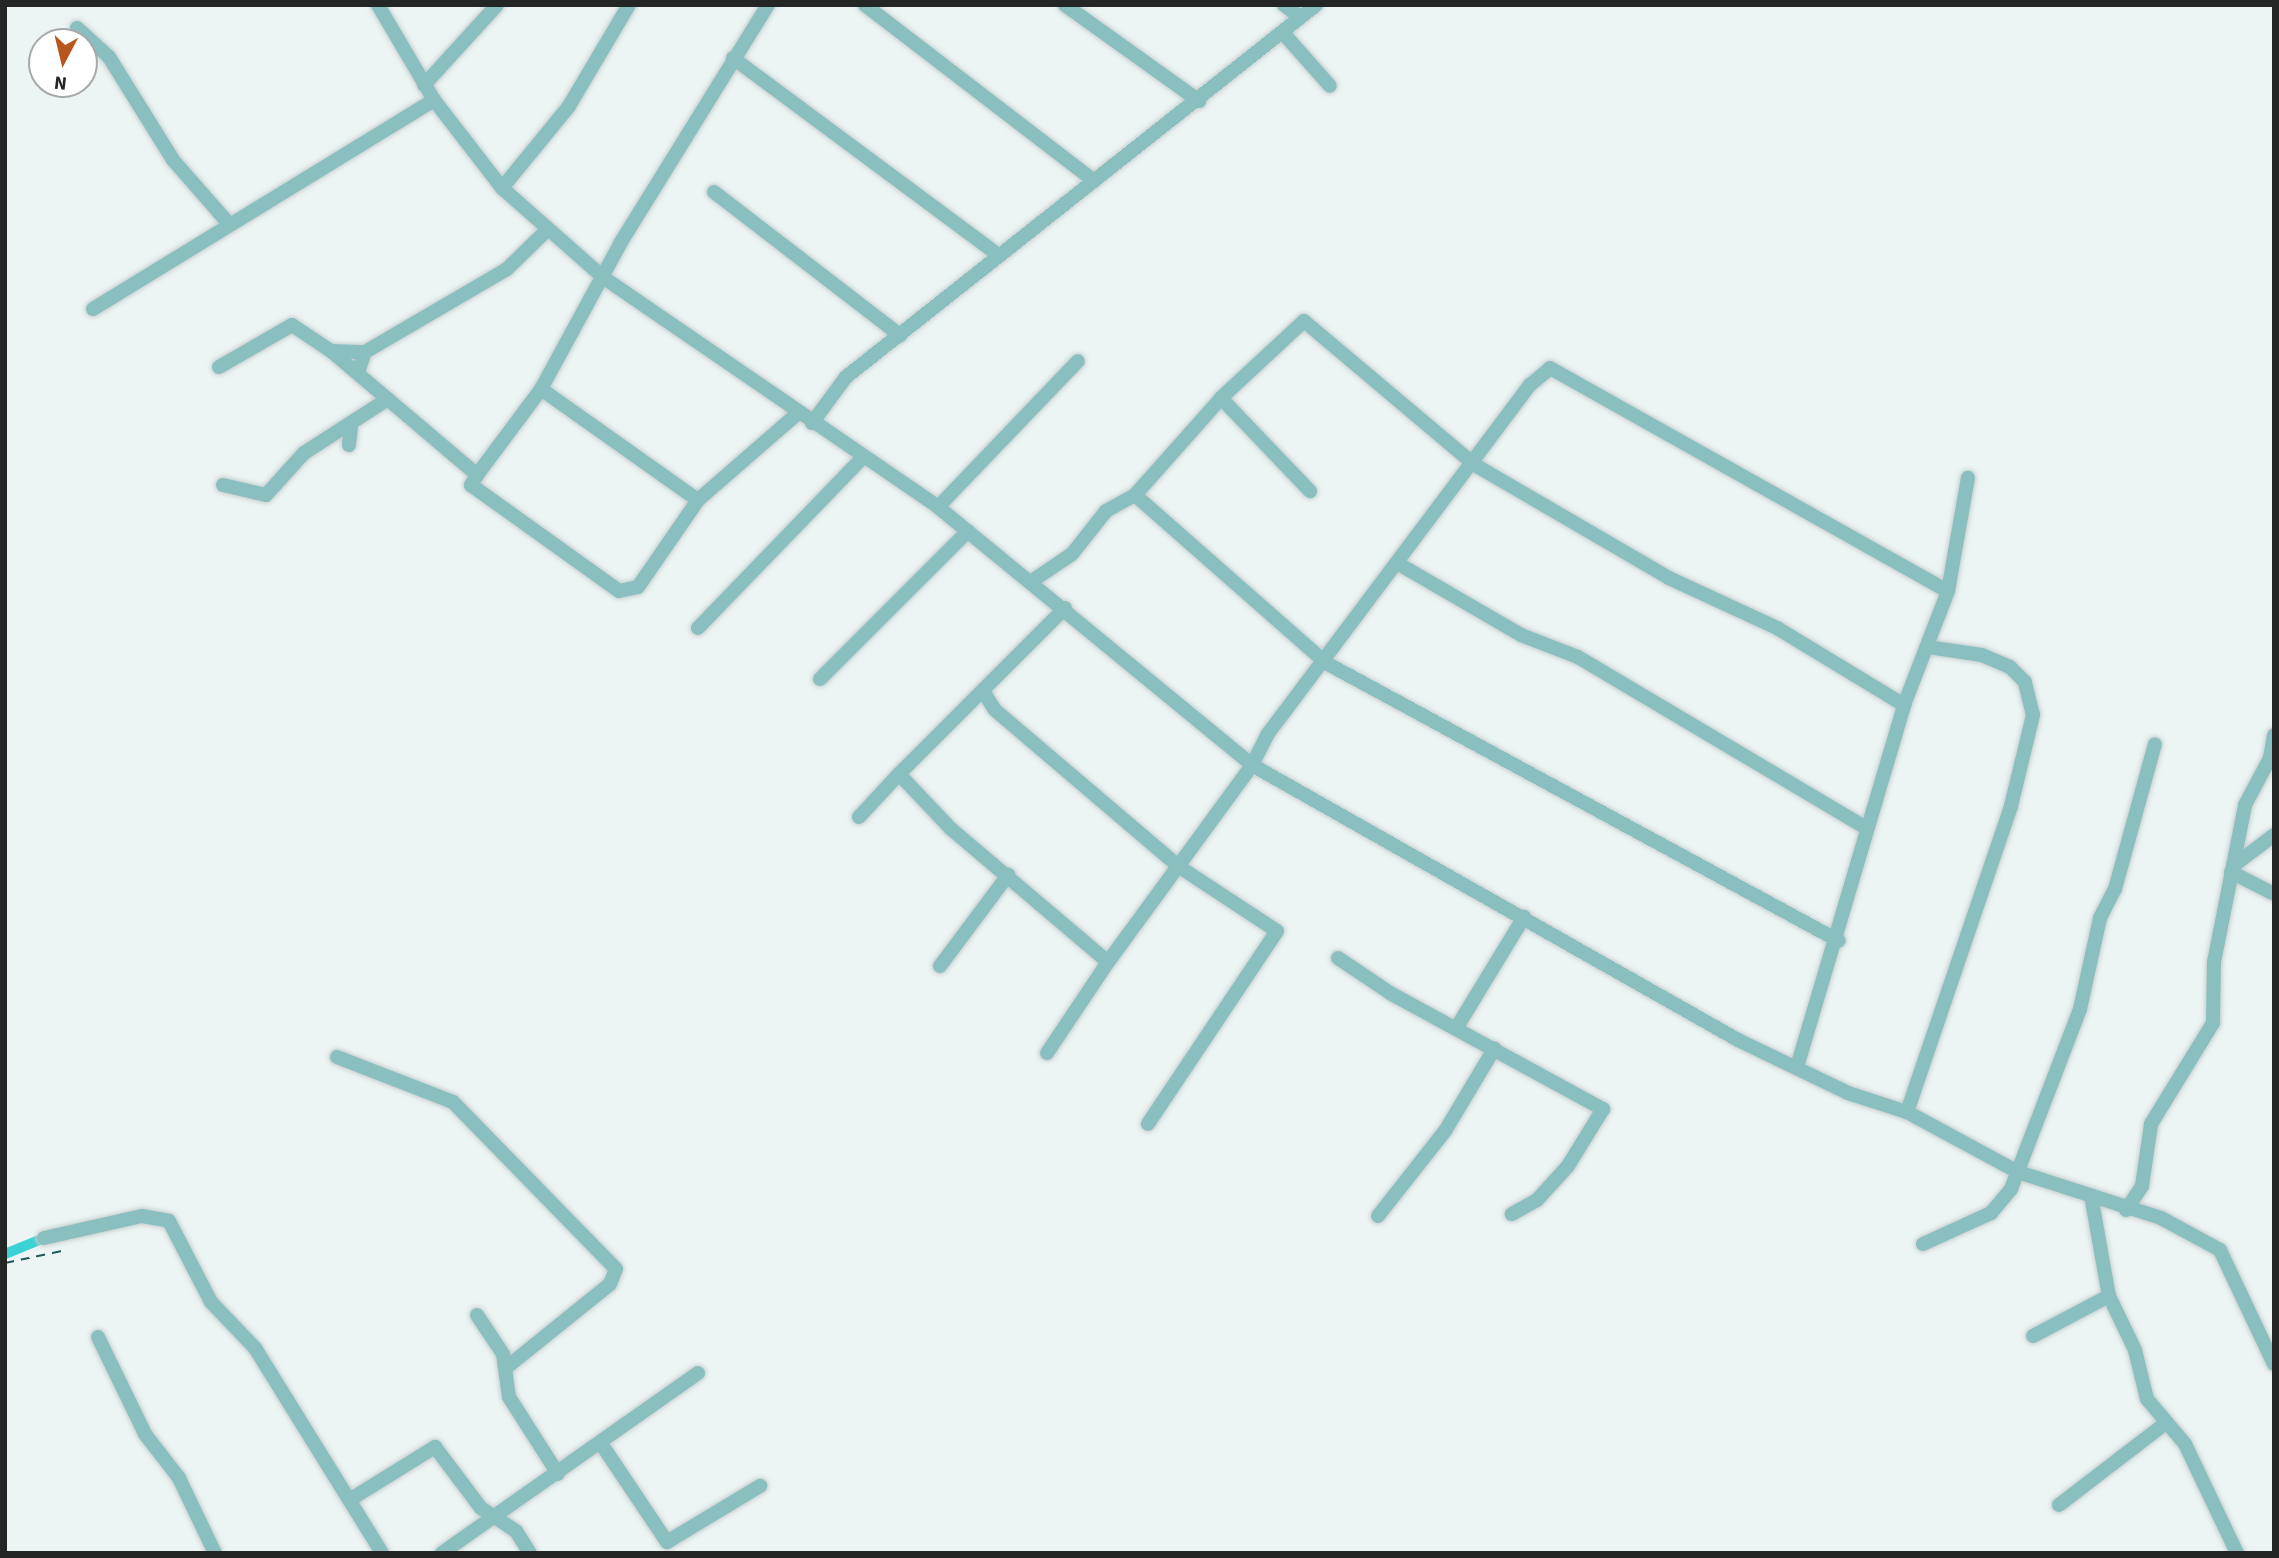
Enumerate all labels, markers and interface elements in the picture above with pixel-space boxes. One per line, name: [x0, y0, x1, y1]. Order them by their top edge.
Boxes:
north arrow: [28, 28, 98, 98]
text: N: [53, 68, 69, 97]

